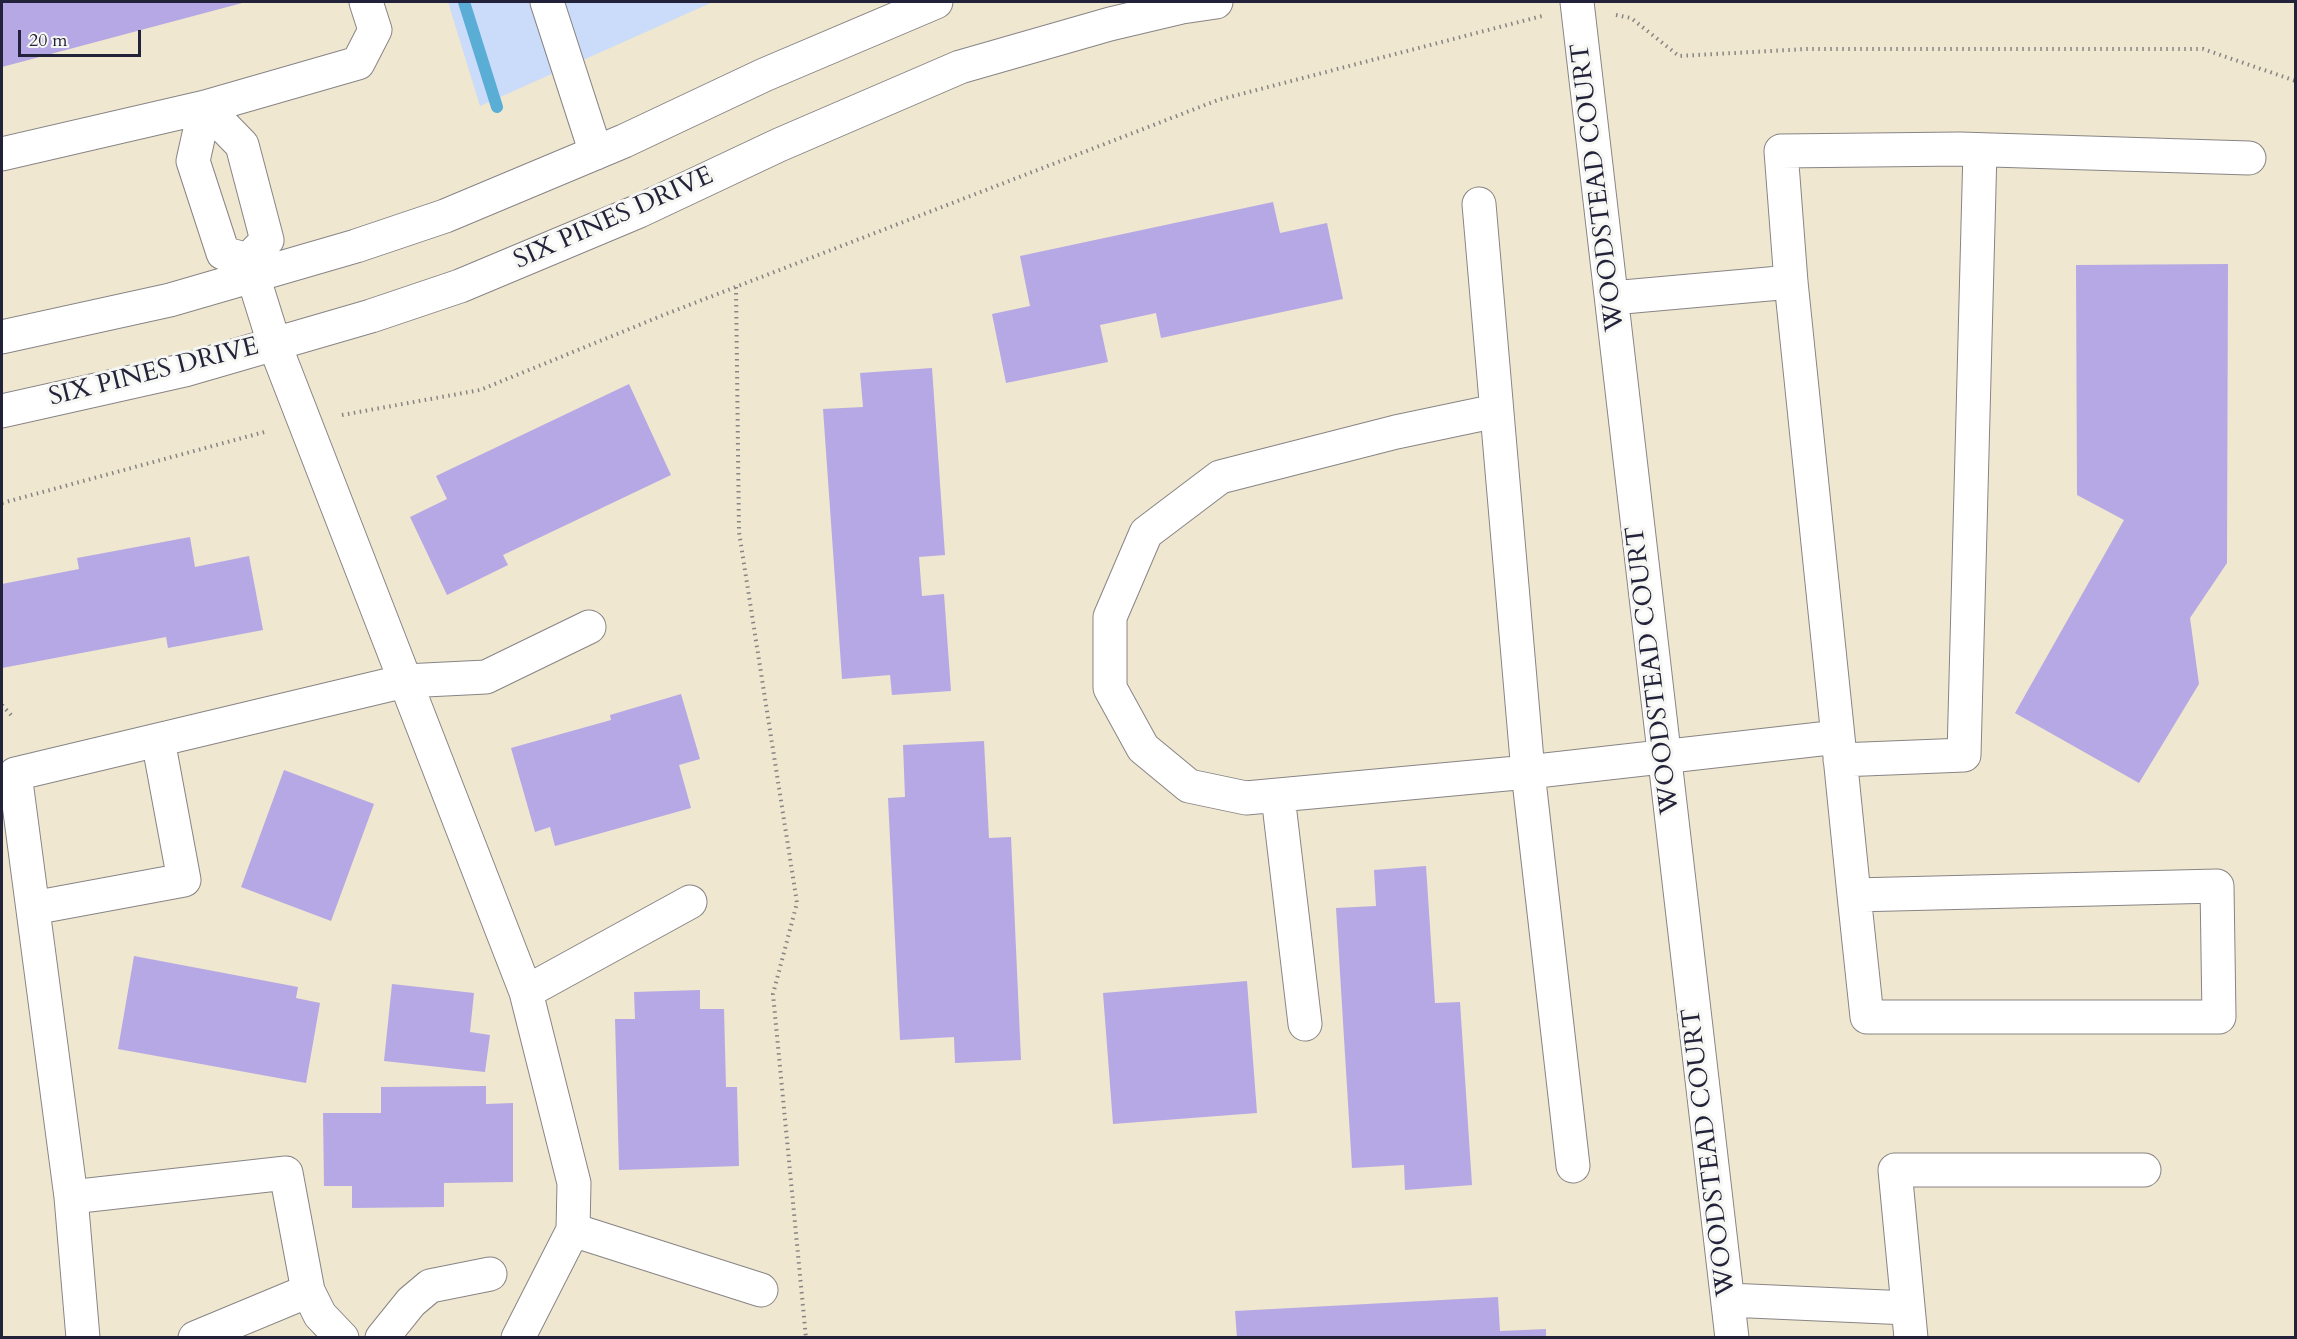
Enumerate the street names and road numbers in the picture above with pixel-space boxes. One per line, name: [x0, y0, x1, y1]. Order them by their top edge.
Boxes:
street label: WOODSTEAD COURT: [1566, 41, 1632, 333]
street label: SIX PINES DRIVE: [509, 161, 719, 277]
street label: SIX PINES DRIVE: [46, 332, 262, 414]
street label: WOODSTEAD COURT: [1621, 524, 1687, 816]
street label: WOODSTEAD COURT: [1677, 1006, 1743, 1298]

